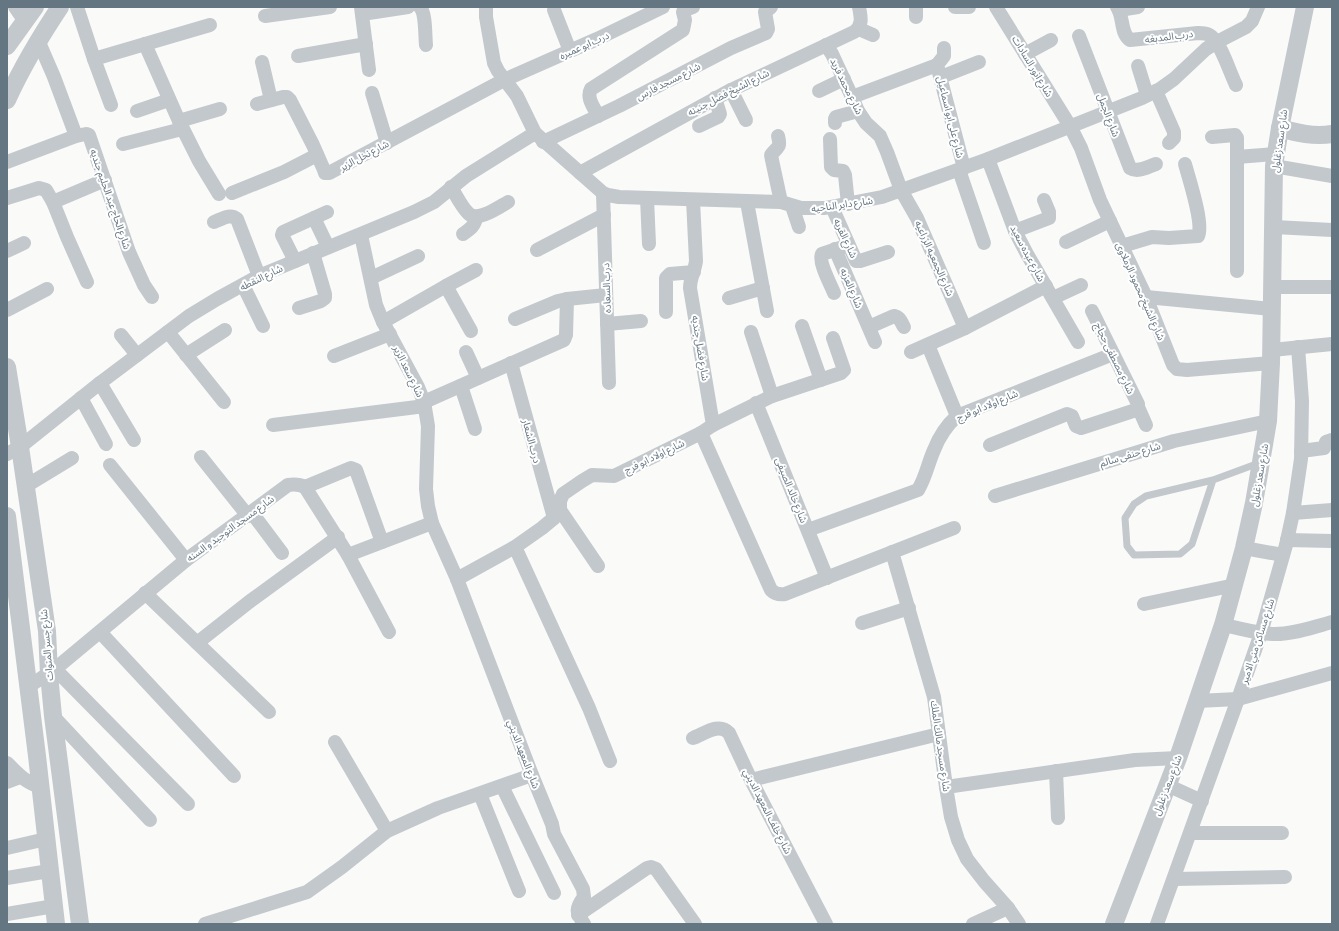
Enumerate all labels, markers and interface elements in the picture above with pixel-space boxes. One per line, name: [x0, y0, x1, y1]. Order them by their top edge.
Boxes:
street label: درب المدبغه: [1144, 28, 1194, 46]
street label: درب ابو عميره: [558, 30, 611, 62]
street label: شارع انور السادات: [1008, 34, 1055, 100]
street label: شارع محمد فريد: [826, 56, 865, 117]
street label: شارع مسجد فارس: [634, 60, 703, 104]
street label: شارع الشيخ فضل جنينه: [686, 67, 772, 120]
street label: شارع على ابو اسماعيل: [933, 75, 966, 160]
street label: شارع الجمل: [1093, 92, 1122, 139]
street label: شارع سعد زغلول: [1270, 109, 1291, 174]
street label: شارع نخل الزير: [337, 138, 392, 175]
street label: شارع الحاج عبد الحليم جنديه: [86, 147, 133, 252]
street label: شارع داير الناحيه: [811, 195, 874, 216]
street label: شارع القريه: [830, 217, 860, 261]
street label: شارع الجمعيه الزراعيه: [911, 219, 956, 299]
street label: شارع عبده سعيد: [1006, 223, 1047, 284]
street label: شارع الشيخ محمود الرملاوى: [1112, 241, 1167, 343]
street label: شارع النقطه: [238, 262, 285, 294]
street label: درب السعاده: [600, 262, 614, 313]
street label: شارع العزبه: [836, 267, 865, 311]
street label: شارع فضل جنديه: [688, 315, 711, 382]
street label: شارع مصطفى حجاج: [1091, 321, 1137, 397]
street label: شارع سعد الزير: [389, 343, 426, 400]
street label: شارع اولاد ابو فرج: [955, 388, 1020, 425]
street label: درب الشعار: [519, 417, 543, 465]
street label: شارع اولاد ابو فرج: [622, 437, 687, 478]
street label: شارع حنفى سالم: [1098, 440, 1163, 471]
street label: شارع سعد زغلول: [1249, 443, 1272, 508]
street label: شارع خالد الصيفى: [772, 456, 810, 525]
street label: شارع مسجد التوحيد و السنه: [185, 493, 277, 565]
street label: شارع مساكن مني الامير: [1238, 597, 1279, 687]
street label: شارع جسر المنوات: [38, 608, 57, 681]
street label: شارع مسجد مالك الملك: [927, 700, 952, 793]
street label: شارع المعهد الديني: [503, 718, 542, 791]
street label: شارع سعد زغلول: [1151, 753, 1186, 818]
street label: شارع خلف المعهد الديني: [739, 767, 794, 857]

